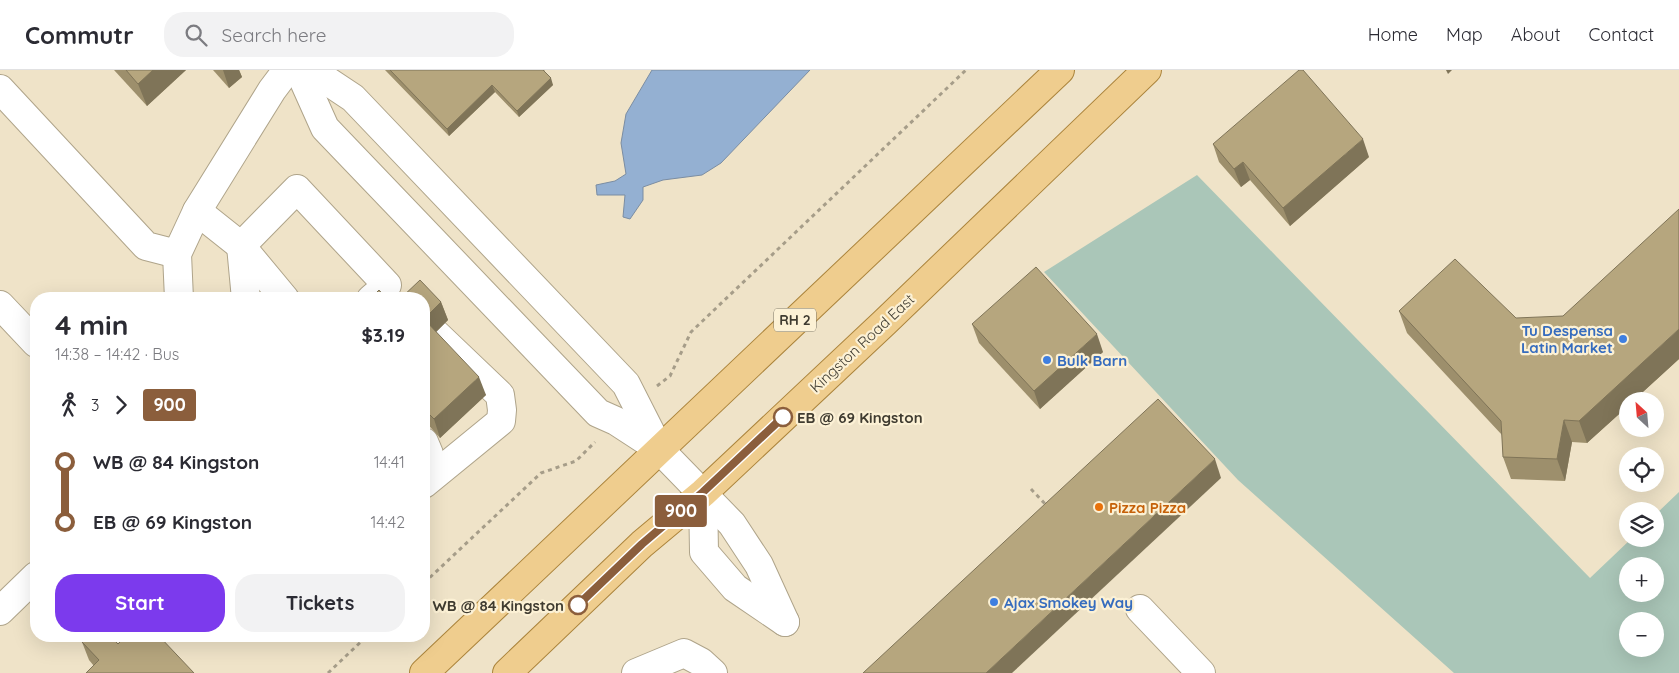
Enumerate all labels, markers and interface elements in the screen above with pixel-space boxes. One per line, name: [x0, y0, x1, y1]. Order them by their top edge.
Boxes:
search box: [164, 12, 514, 57]
text: Commutr: [25, 20, 134, 50]
icon: search: [182, 21, 210, 49]
text: Search here: [222, 23, 327, 47]
text: Home: [1368, 23, 1418, 46]
text: Map: [1446, 23, 1483, 46]
text: About: [1511, 23, 1561, 46]
text: Contact: [1589, 23, 1654, 46]
street label: Kingston Road East: [806, 290, 918, 396]
text: 4 min: [55, 307, 128, 342]
road number: RH 2: [774, 308, 816, 332]
place label: Tu Despensa Latin Market: [1521, 321, 1613, 357]
text: $3.19: [361, 323, 405, 347]
marker: Tu Despensa Latin Market: [1617, 333, 1629, 345]
text: 14:38 – 14:42 · Bus: [55, 344, 179, 364]
place label: Bulk Barn: [1057, 351, 1127, 370]
marker: Bulk Barn: [1041, 354, 1053, 366]
icon: walk: [55, 391, 83, 419]
icon: forward: [107, 391, 135, 419]
north arrow: [1619, 392, 1664, 438]
map controls: [1619, 392, 1664, 657]
text: 900: [153, 393, 186, 416]
text: 3: [91, 395, 99, 415]
marker: EB @ 69 Kingston: [773, 407, 793, 427]
place label: EB @ 69 Kingston: [797, 408, 923, 427]
button: locate: [1619, 447, 1664, 492]
text: WB @ 84 Kingston: [93, 450, 259, 474]
text: 14:41: [374, 452, 405, 472]
line badge: 900: [652, 495, 710, 527]
place label: Pizza Pizza: [1109, 498, 1186, 517]
text: 900: [665, 499, 697, 522]
marker: Pizza Pizza: [1093, 501, 1105, 513]
button: layers: [1619, 502, 1664, 547]
text: EB @ 69 Kingston: [93, 510, 252, 534]
text: 14:42: [371, 512, 405, 532]
button: +: [1619, 557, 1664, 602]
button: Start: [55, 574, 225, 632]
button: Tickets: [235, 574, 405, 632]
place label: Ajax Smokey Way: [1004, 593, 1133, 612]
marker: WB @ 84 Kingston: [568, 595, 588, 615]
place label: WB @ 84 Kingston: [433, 596, 564, 615]
marker: Ajax Smokey Way: [988, 596, 1000, 608]
button: −: [1619, 612, 1664, 657]

